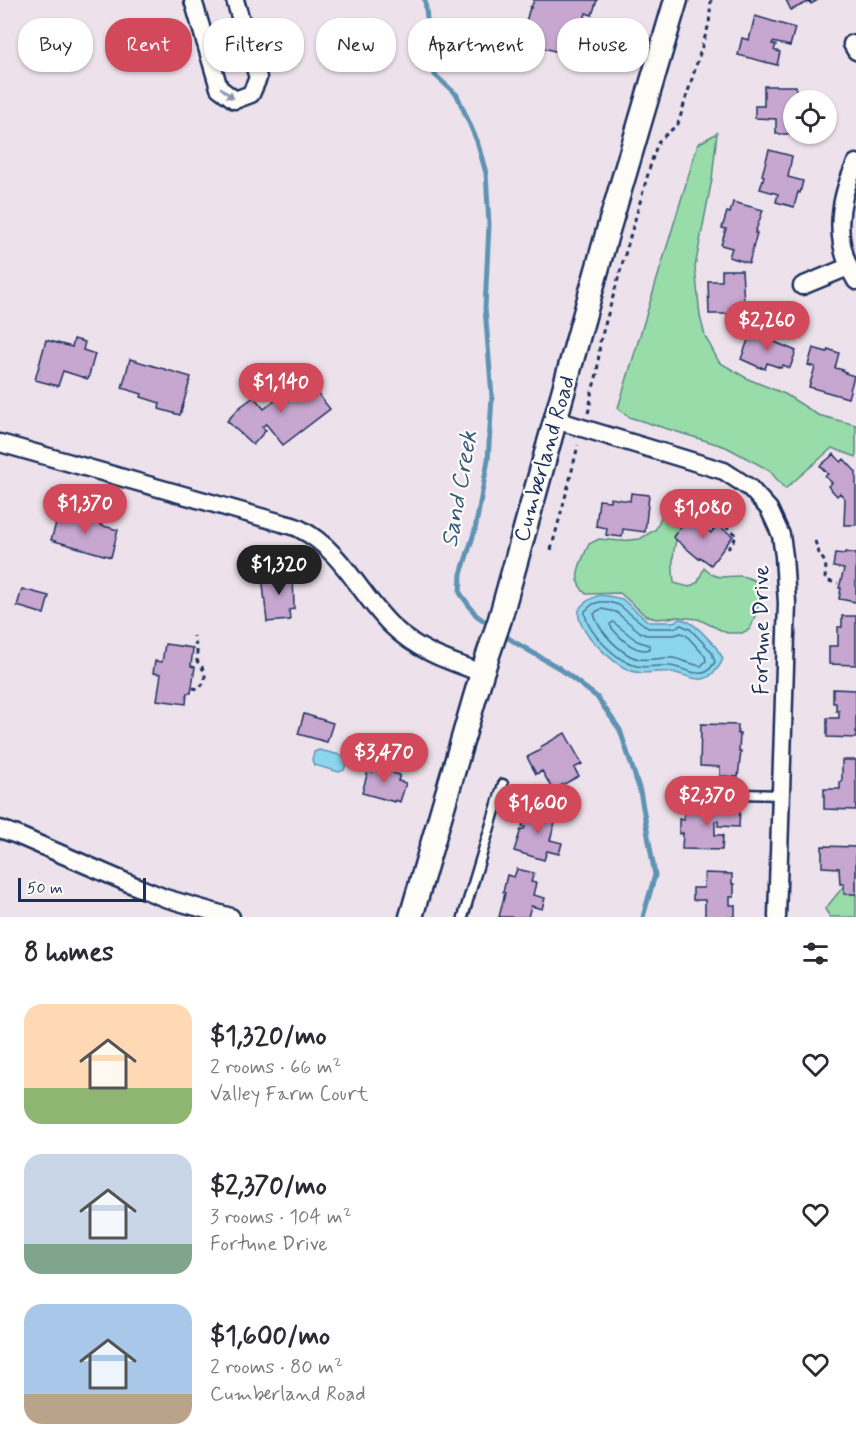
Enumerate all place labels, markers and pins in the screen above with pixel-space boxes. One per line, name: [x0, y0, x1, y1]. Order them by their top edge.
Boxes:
pin: $2,260: [718, 301, 816, 352]
pin: $1,140: [232, 363, 330, 414]
pin: $1,370: [36, 484, 134, 535]
pin: $1,080: [654, 489, 752, 540]
pin: $1,320: [230, 545, 328, 596]
pin: $3,470: [335, 733, 433, 784]
pin: $2,370: [658, 776, 756, 827]
pin: $1,600: [489, 784, 587, 835]

